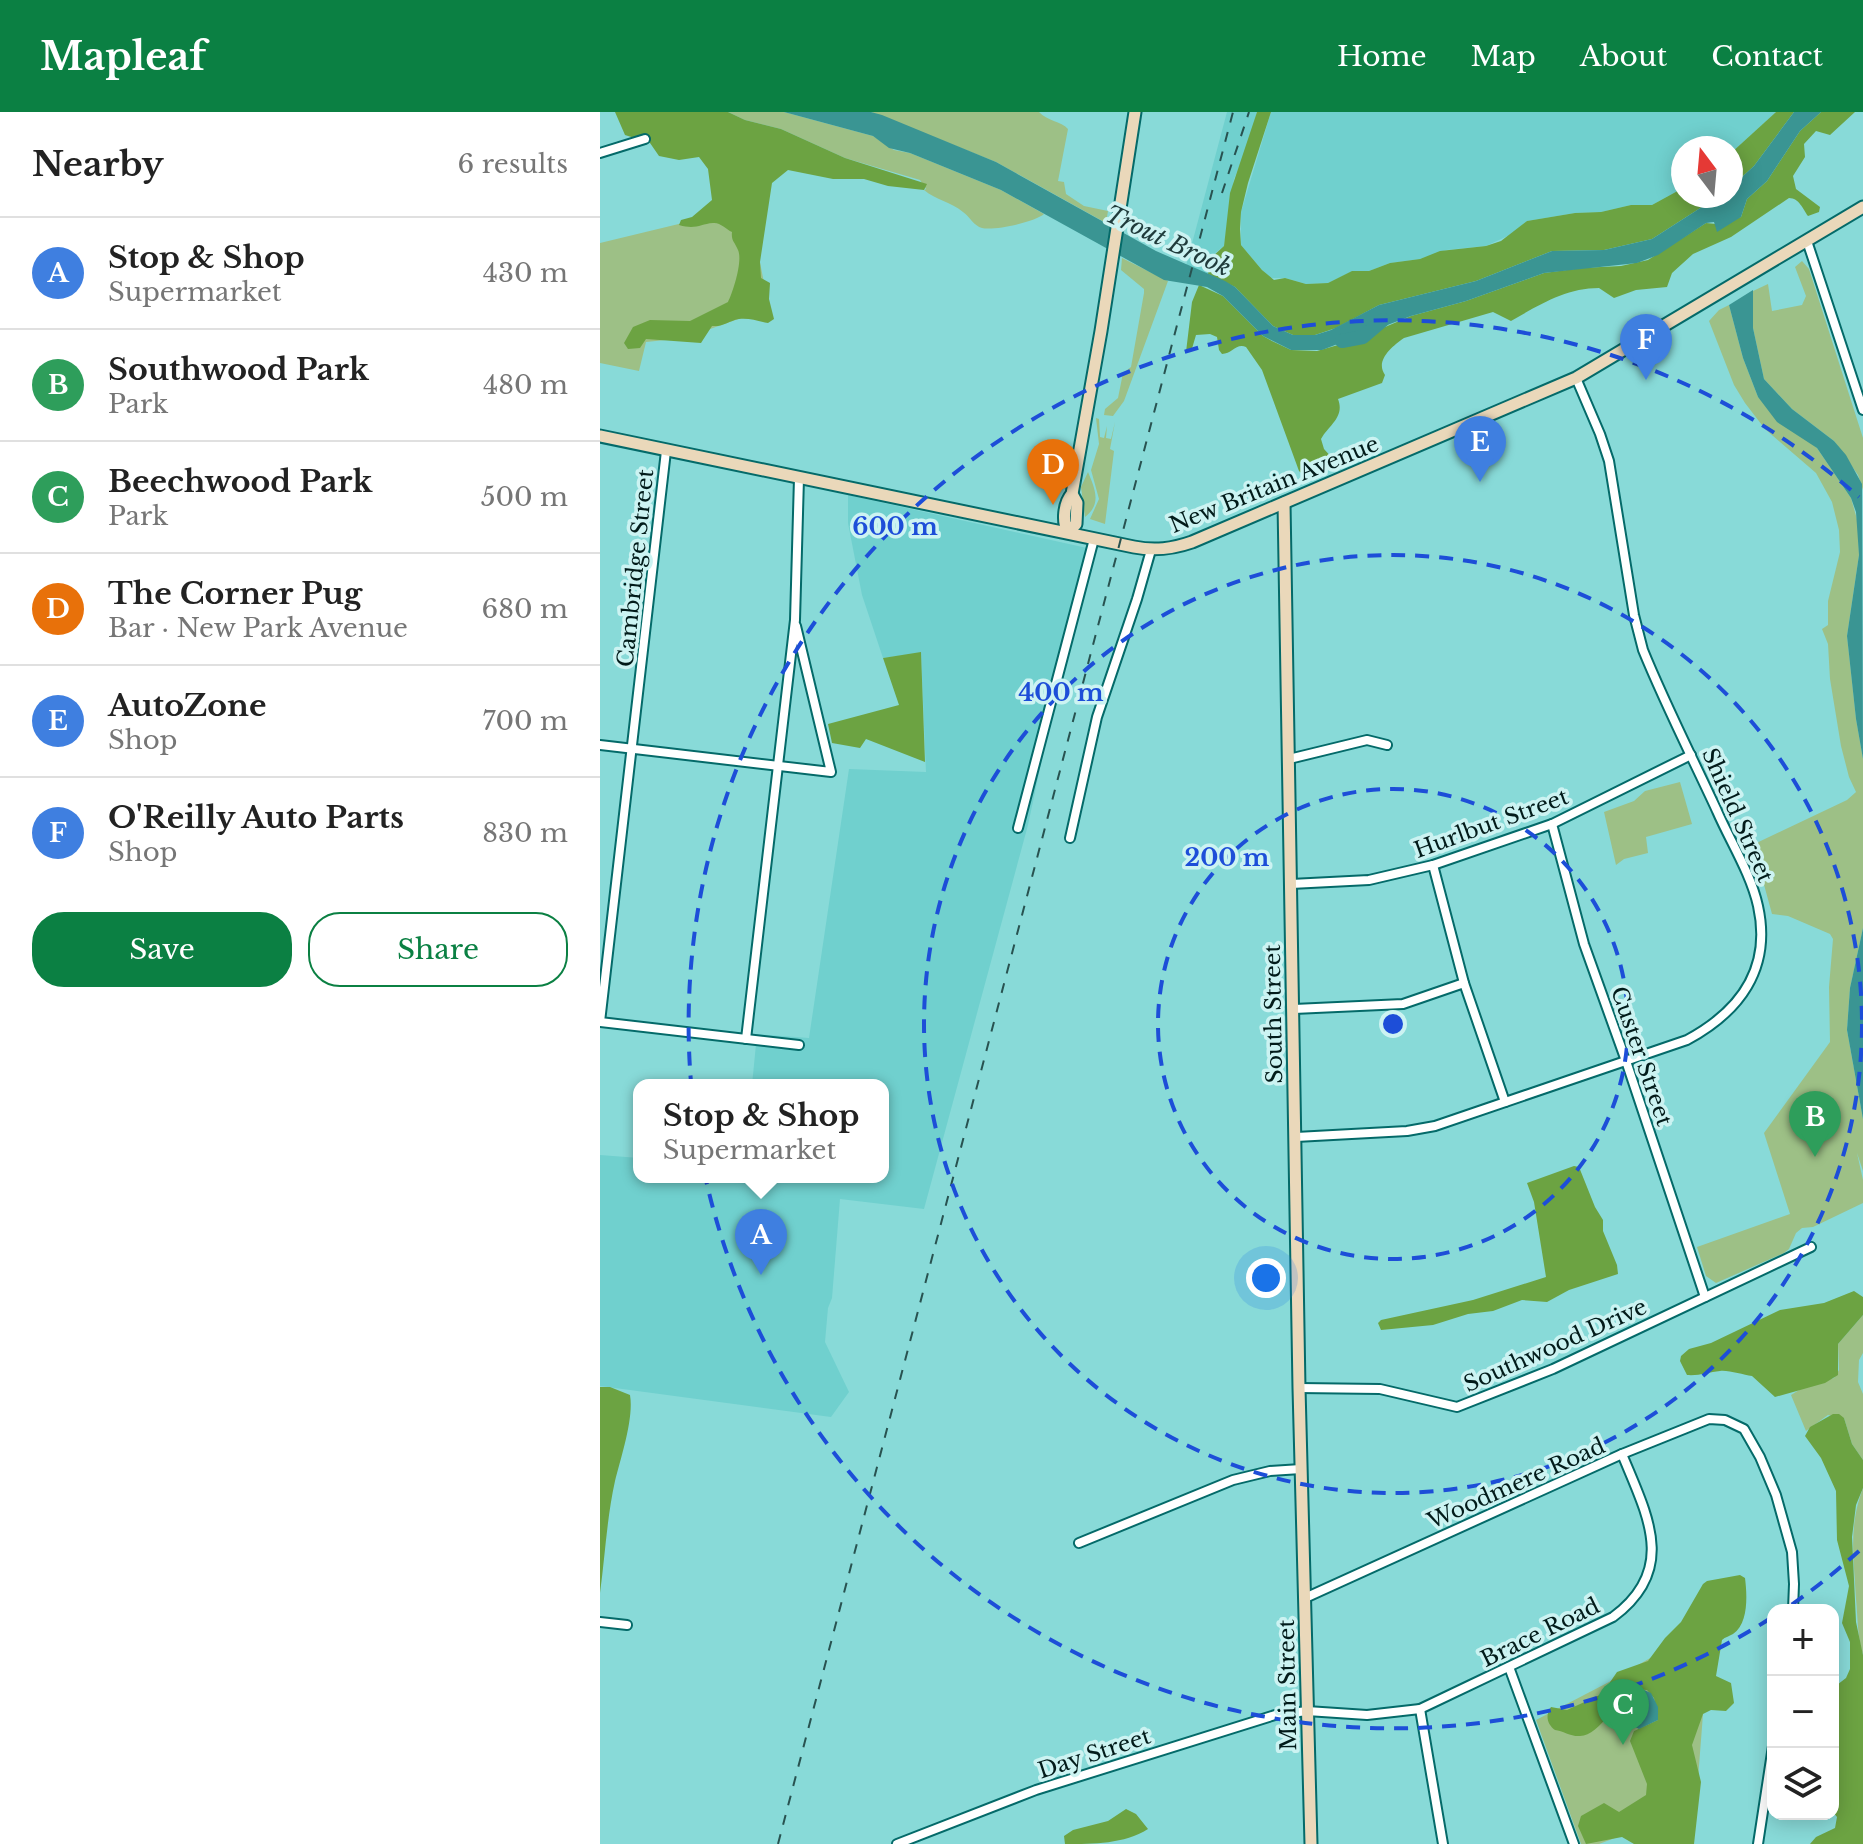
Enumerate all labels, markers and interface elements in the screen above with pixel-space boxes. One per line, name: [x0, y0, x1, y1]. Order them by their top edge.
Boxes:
text: Mapleaf: [40, 33, 206, 80]
text: Home: [1337, 39, 1427, 74]
text: Map: [1471, 39, 1536, 74]
text: About: [1580, 39, 1667, 74]
text: Contact: [1711, 39, 1823, 74]
north arrow: [1671, 136, 1743, 208]
text: Nearby: [32, 143, 164, 185]
text: 6 results: [457, 148, 568, 180]
water label: Trout Brook: [1101, 199, 1236, 282]
text: Stop & Shop: [108, 239, 305, 276]
text: A: [47, 257, 69, 289]
text: 430 m: [483, 257, 568, 289]
text: Supermarket: [108, 276, 282, 308]
pin: F: [1620, 314, 1672, 380]
text: Southwood Park: [108, 351, 369, 388]
text: B: [48, 369, 68, 401]
text: 480 m: [483, 369, 568, 401]
text: Park: [108, 388, 168, 420]
pin: E: [1454, 416, 1506, 482]
street label: New Britain Avenue: [1166, 430, 1383, 539]
pin: D: [1027, 439, 1079, 505]
text: Beechwood Park: [108, 463, 372, 500]
street label: Cambridge Street: [612, 467, 659, 668]
text: C: [47, 481, 69, 513]
text: 500 m: [481, 481, 568, 513]
text: Park: [108, 500, 168, 532]
text: 600 m: [852, 512, 938, 541]
text: The Corner Pug: [108, 575, 362, 612]
text: D: [46, 593, 70, 625]
text: 680 m: [482, 593, 568, 625]
text: Bar · New Park Avenue: [108, 612, 408, 644]
text: 400 m: [1018, 678, 1104, 707]
text: AutoZone: [108, 687, 266, 724]
text: E: [48, 705, 68, 737]
text: 700 m: [482, 705, 568, 737]
text: Shop: [108, 724, 177, 756]
street label: Shield Street: [1696, 744, 1779, 887]
street label: Hurlbut Street: [1410, 783, 1573, 864]
text: O'Reilly Auto Parts: [108, 799, 404, 836]
text: F: [49, 817, 67, 849]
text: 830 m: [482, 817, 568, 849]
text: Shop: [108, 836, 177, 868]
text: 200 m: [1185, 843, 1270, 872]
button: Save: [32, 912, 292, 987]
button: Share: [308, 912, 568, 987]
street label: South Street: [1259, 943, 1288, 1084]
street label: Custer Street: [1605, 983, 1678, 1130]
centre of rings: [1379, 1010, 1407, 1038]
popup: [633, 1079, 889, 1183]
pin: B: [1789, 1091, 1841, 1157]
text: Stop & Shop: [663, 1097, 859, 1134]
text: Supermarket: [663, 1134, 836, 1166]
pin: A: [735, 1209, 787, 1275]
your location: [1246, 1258, 1286, 1298]
street label: Southwood Drive: [1459, 1293, 1651, 1398]
street label: Woodmere Road: [1422, 1432, 1609, 1535]
street label: Brace Road: [1476, 1592, 1604, 1673]
map controls: [1767, 1604, 1839, 1820]
button: +: [1767, 1604, 1839, 1676]
street label: Main Street: [1273, 1618, 1302, 1751]
button: −: [1767, 1676, 1839, 1748]
pin: C: [1597, 1679, 1649, 1745]
street label: Day Street: [1034, 1722, 1155, 1784]
button: layers: [1767, 1748, 1839, 1820]

